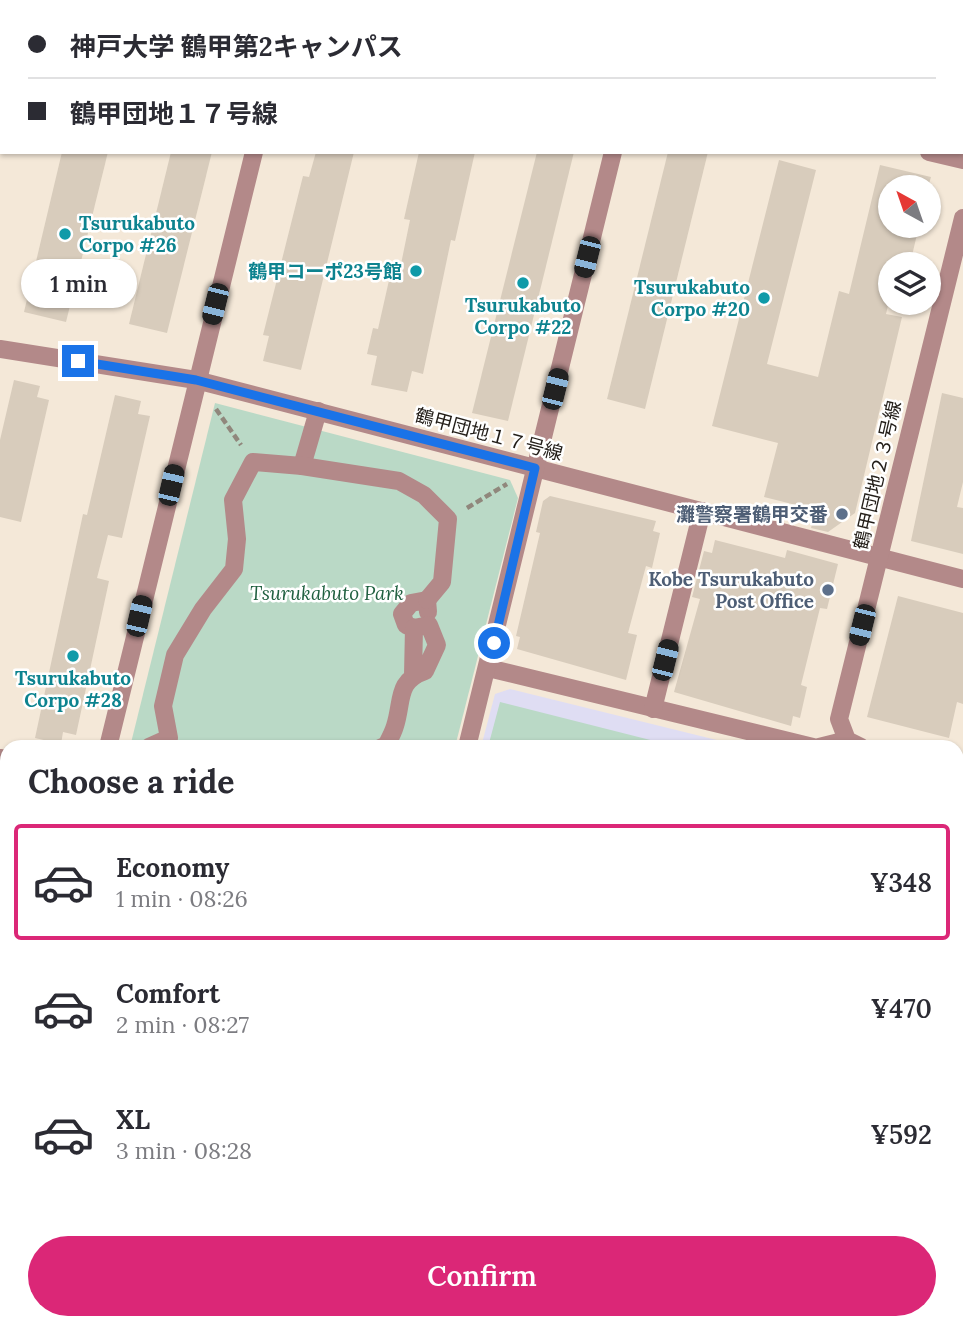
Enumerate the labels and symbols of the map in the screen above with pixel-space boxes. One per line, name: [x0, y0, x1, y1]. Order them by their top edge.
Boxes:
north arrow: [878, 175, 942, 238]
place label: Tsurukabuto Corpo #26: [79, 211, 195, 257]
marker: Tsurukabuto Corpo #26: [57, 226, 73, 242]
car: [572, 234, 603, 280]
place label: 鶴甲コーポ23号館: [248, 259, 402, 283]
callout: 1 min: [20, 260, 136, 308]
marker: 鶴甲コーポ23号館: [408, 263, 424, 279]
marker: Tsurukabuto Corpo #22: [515, 275, 531, 291]
place label: Tsurukabuto Corpo #20: [634, 275, 750, 321]
car: [200, 281, 231, 327]
marker: Tsurukabuto Corpo #20: [756, 290, 772, 306]
place label: Tsurukabuto Corpo #22: [465, 293, 581, 339]
route end: [62, 345, 94, 377]
car: [540, 366, 571, 412]
street label: 鶴甲団地２３号線: [848, 398, 906, 552]
street label: 鶴甲団地１７号線: [412, 403, 566, 465]
car: [157, 462, 186, 508]
place label: 灘警察署鶴甲交番: [676, 502, 828, 526]
marker: 灘警察署鶴甲交番: [834, 506, 850, 522]
place label: Kobe Tsurukabuto Post Office: [648, 567, 814, 613]
park label: Tsurukabuto Park: [250, 581, 404, 605]
marker: Kobe Tsurukabuto Post Office: [820, 582, 836, 598]
car: [125, 593, 154, 639]
car: [847, 602, 878, 648]
route start: [478, 627, 510, 659]
car: [650, 637, 681, 683]
marker: Tsurukabuto Corpo #28: [65, 648, 81, 664]
place label: Tsurukabuto Corpo #28: [15, 666, 131, 712]

